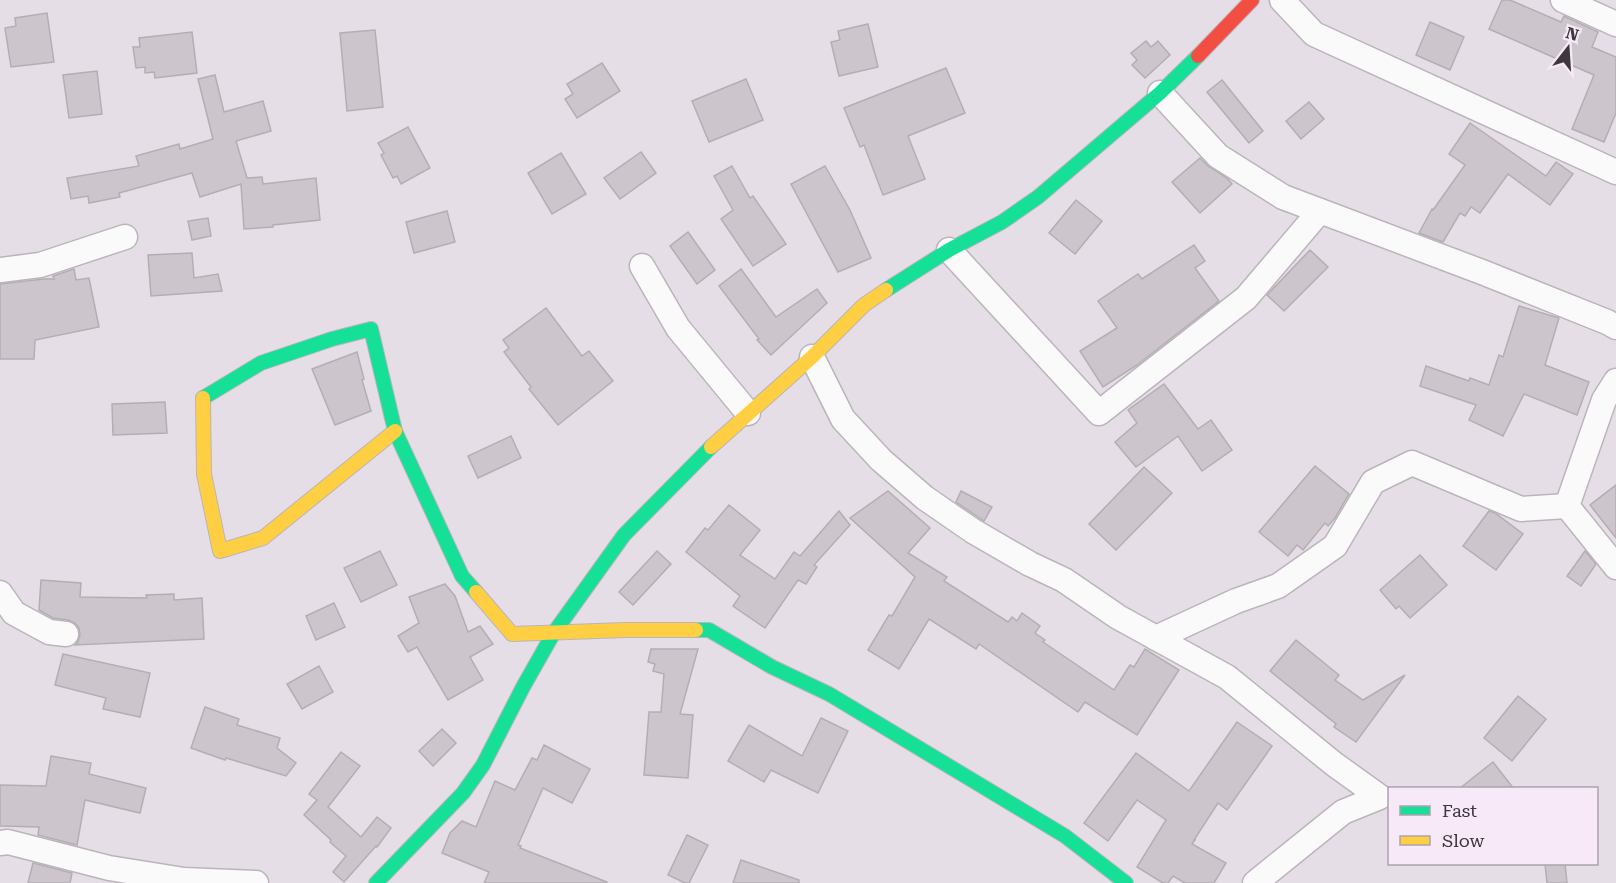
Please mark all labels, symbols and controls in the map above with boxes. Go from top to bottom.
north arrow [1538,18,1598,78]
text: N [1564,23,1581,45]
legend [1388,787,1598,865]
text: Fast [1442,800,1477,821]
text: Slow [1442,830,1484,851]

